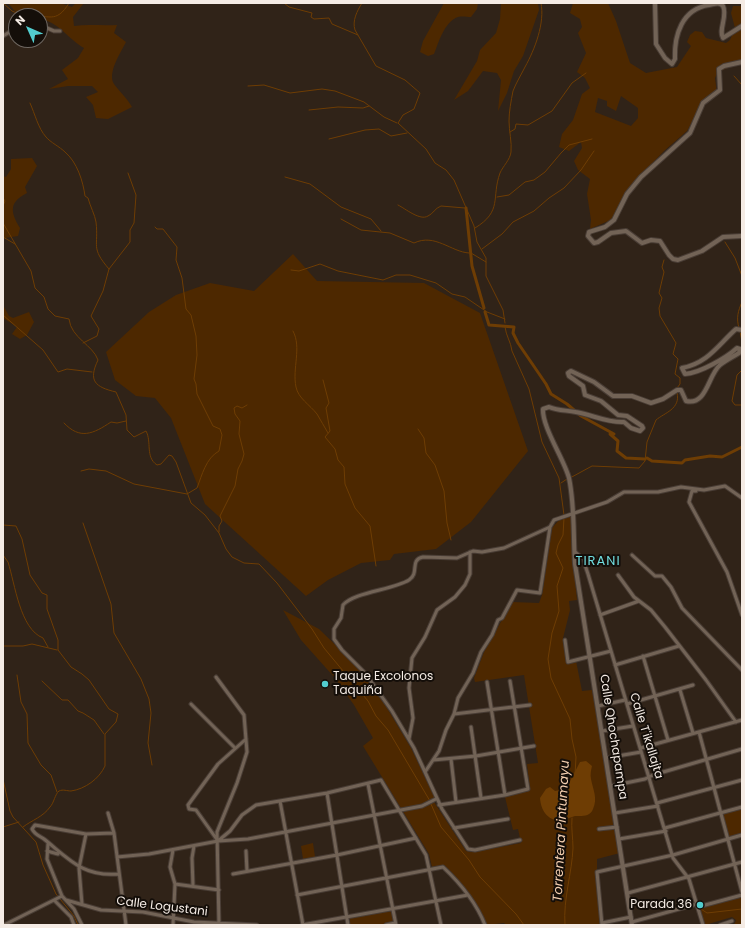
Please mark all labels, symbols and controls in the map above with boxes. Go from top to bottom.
north arrow [8,8,48,48]
text: N [12,12,29,29]
district label: TIRANI [575,554,621,570]
place label: Taque Excolonos Taquiña [333,670,433,698]
street label: Calle Qhochapampa [596,673,630,801]
marker: Taque Excolonos Taquiña [320,679,330,689]
street label: Calle T'ikallajta [626,691,666,781]
water label: Torrentera Pintumayu [551,760,573,902]
street label: Calle Logustani [115,894,209,920]
place label: Parada 36 [630,898,692,912]
marker: Parada 36 [695,900,705,910]

